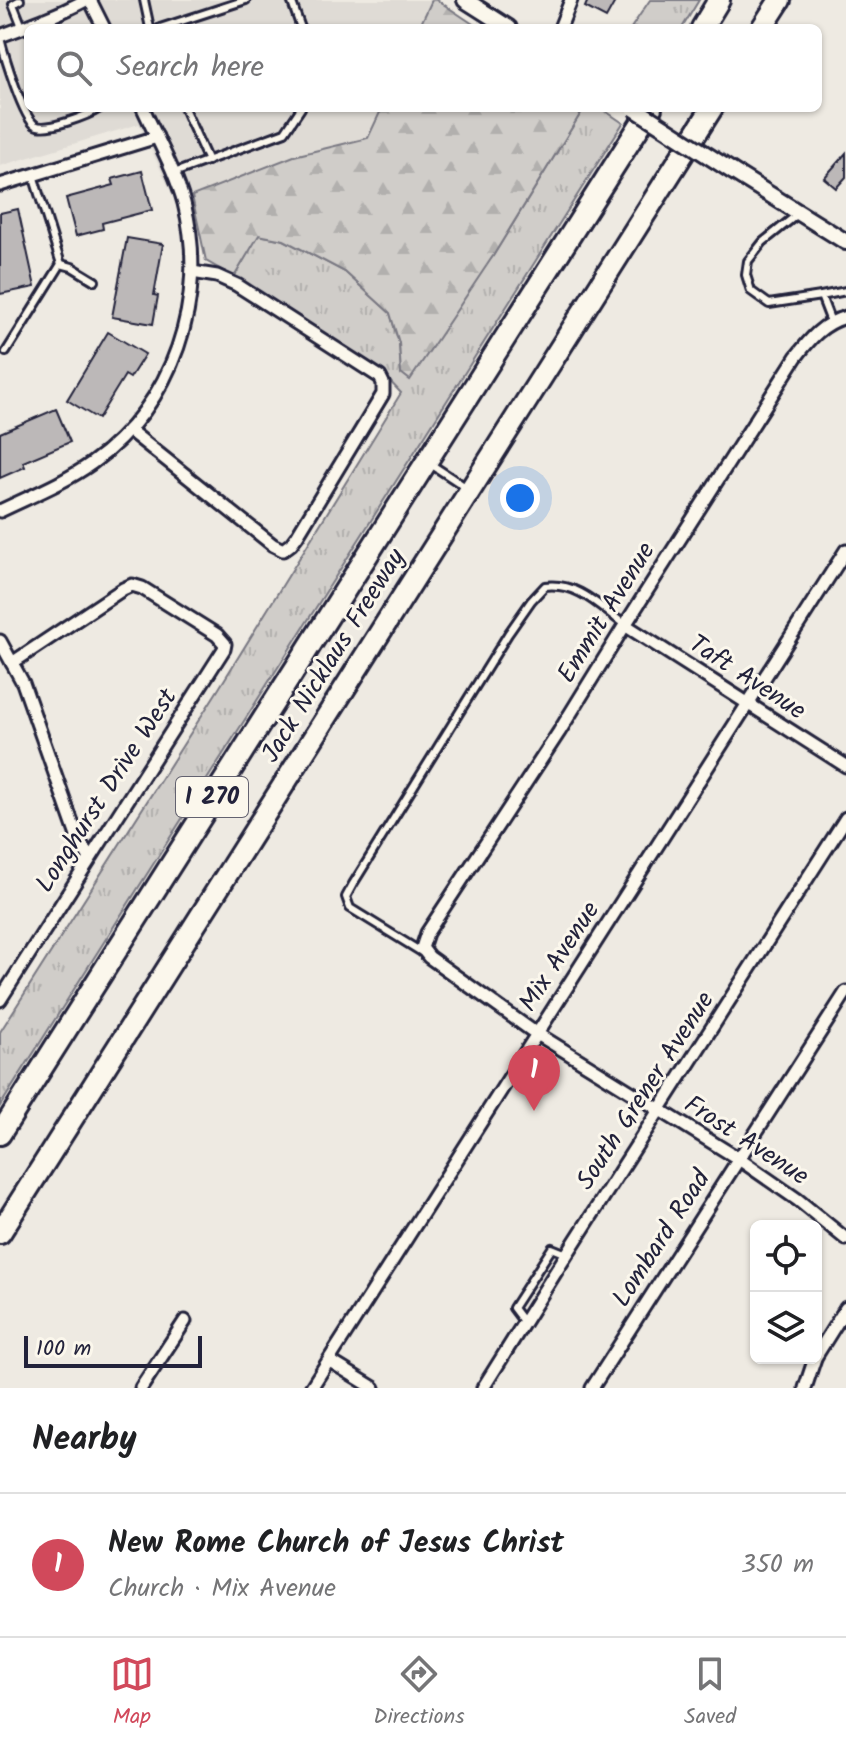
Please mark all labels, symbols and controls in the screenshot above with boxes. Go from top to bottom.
search box [24,24,822,112]
text: Search here [116,44,264,92]
icon: search [52,46,96,90]
your location [500,478,540,518]
street label: Emmit Avenue [547,534,667,692]
street label: Jack Nicklaus Freeway [251,540,417,772]
street label: Taft Avenue [680,624,814,732]
street label: Longhurst Drive West [25,680,190,902]
road number: I 270 [176,777,248,817]
street label: Mix Avenue [508,893,612,1021]
street label: South Grener Avenue [566,983,726,1199]
pin: 1 [508,1045,560,1111]
street label: Frost Avenue [675,1085,817,1197]
street label: Lombard Road [602,1161,723,1316]
map controls [750,1220,822,1364]
button: locate [750,1220,822,1292]
button: layers [750,1292,822,1364]
scale bar [24,1332,202,1368]
text: 100 m [36,1332,91,1367]
text: Nearby [32,1413,137,1467]
text: New Rome Church of Jesus Christ [108,1520,564,1568]
text: 1 [54,1544,62,1586]
text: 350 m [741,1544,814,1586]
text: Church · Mix Avenue [108,1568,336,1610]
tab: Map [110,1652,154,1735]
tab: Directions [373,1652,465,1735]
tab: Saved [684,1652,736,1735]

